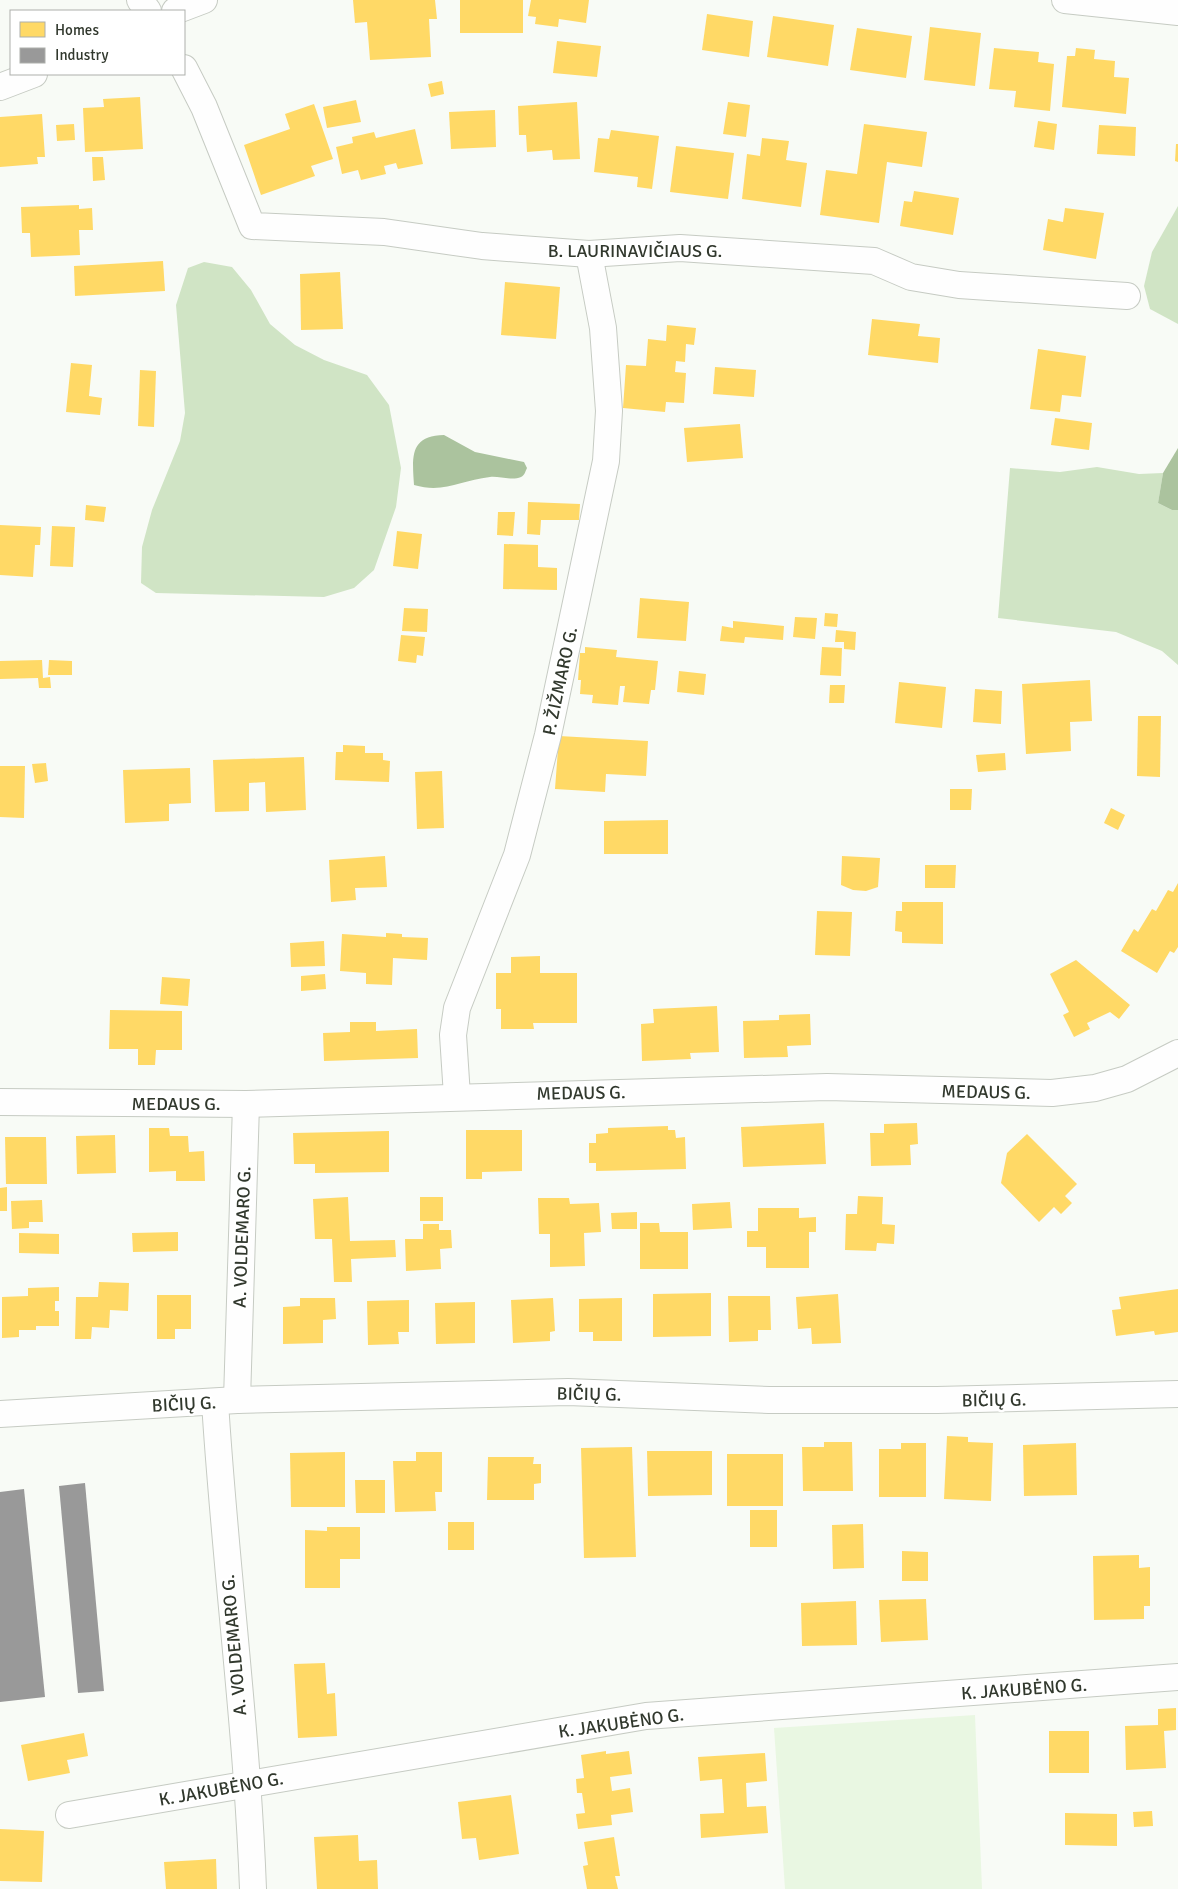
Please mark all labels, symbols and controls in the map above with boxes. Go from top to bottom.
legend [10,10,185,75]
text: Homes [55,21,99,39]
text: Industry [55,46,108,64]
street label: B. LAURINAVIČIAUS G. [548,240,722,262]
street label: P. ŽIŽMARO G. [538,625,582,737]
street label: MEDAUS G. [941,1080,1031,1104]
street label: MEDAUS G. [536,1081,626,1105]
street label: MEDAUS G. [131,1093,221,1115]
street label: A. VOLDEMARO G. [229,1166,255,1308]
street label: BIČIŲ G. [556,1382,622,1406]
street label: BIČIŲ G. [961,1388,1027,1412]
street label: BIČIŲ G. [151,1391,217,1417]
street label: A. VOLDEMARO G. [217,1574,251,1716]
street label: K. JAKUBĖNO G. [960,1674,1088,1704]
street label: K. JAKUBĖNO G. [557,1703,685,1743]
street label: K. JAKUBĖNO G. [157,1767,285,1811]

